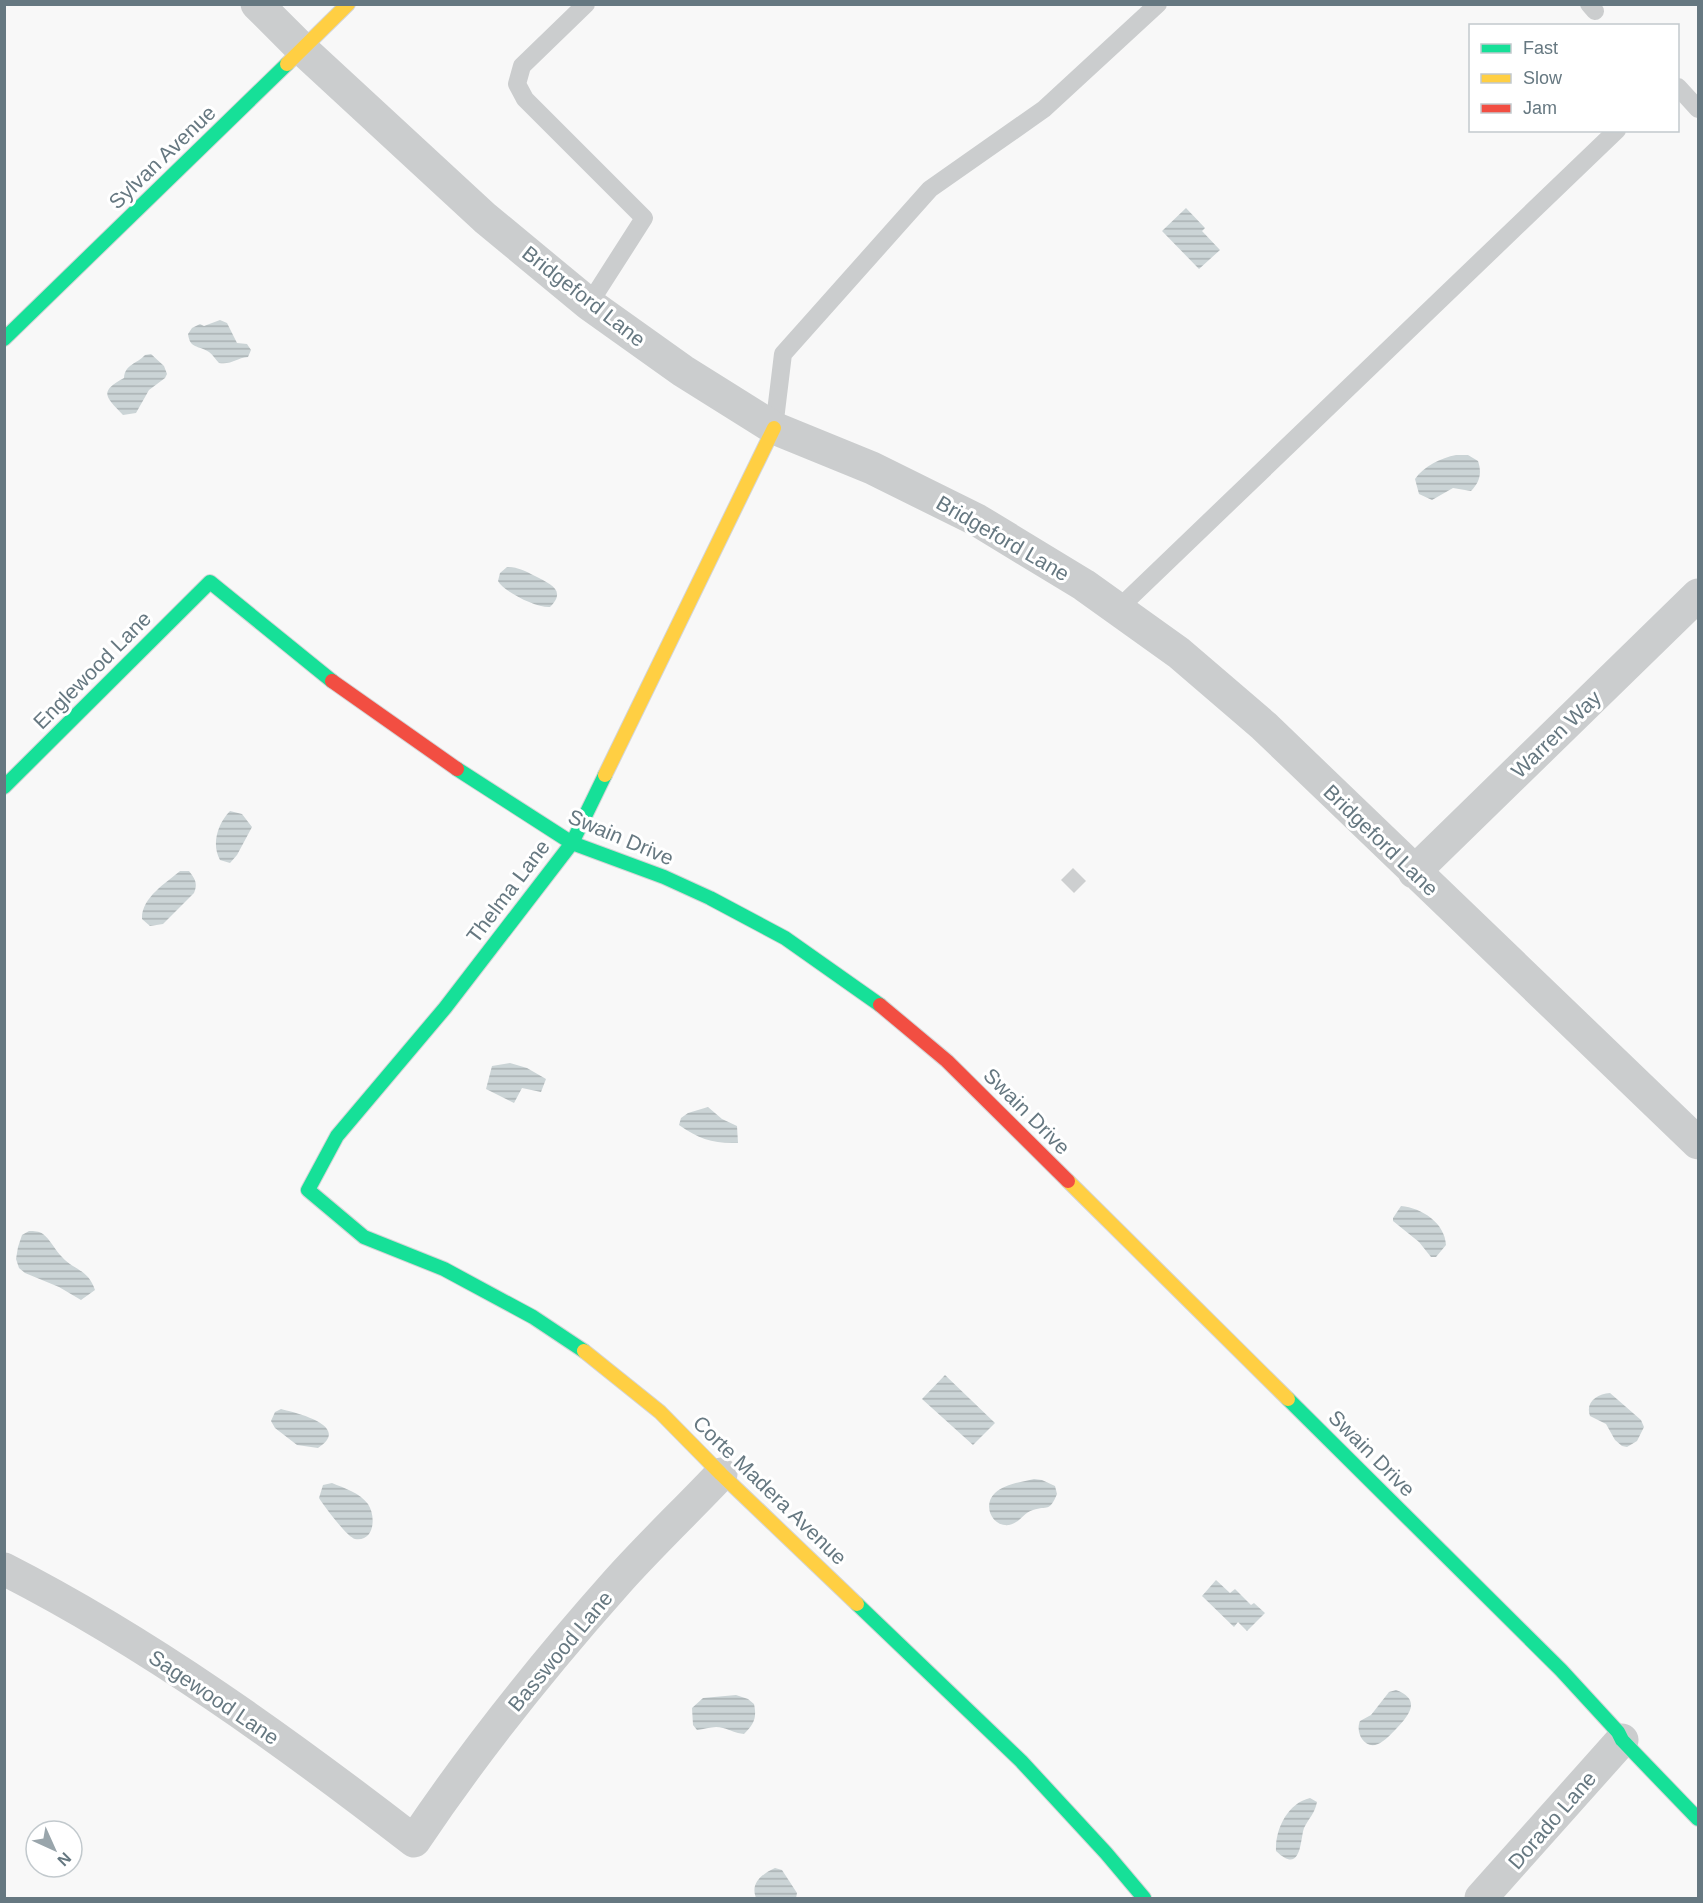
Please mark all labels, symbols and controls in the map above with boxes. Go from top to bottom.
legend [1469,24,1679,132]
text: Fast [1523,38,1558,58]
text: Slow [1523,68,1563,88]
text: Jam [1523,98,1557,118]
street label: Sylvan Avenue [104,101,220,213]
street label: Bridgeford Lane [518,241,650,351]
street label: Bridgeford Lane [933,491,1073,585]
street label: Englewood Lane [29,607,155,733]
street label: Warren Way [1507,685,1606,782]
street label: Bridgeford Lane [1319,780,1443,900]
street label: Swain Drive [565,805,677,869]
street label: Thelma Lane [462,835,554,947]
street label: Swain Drive [979,1063,1075,1159]
street label: Swain Drive [1324,1405,1420,1501]
street label: Corte Madera Avenue [689,1411,851,1569]
street label: Basswood Lane [503,1586,617,1716]
street label: Sagewood Lane [145,1645,283,1749]
street label: Dorado Lane [1503,1767,1601,1873]
north arrow [24,1819,84,1879]
text: N [54,1849,74,1869]

